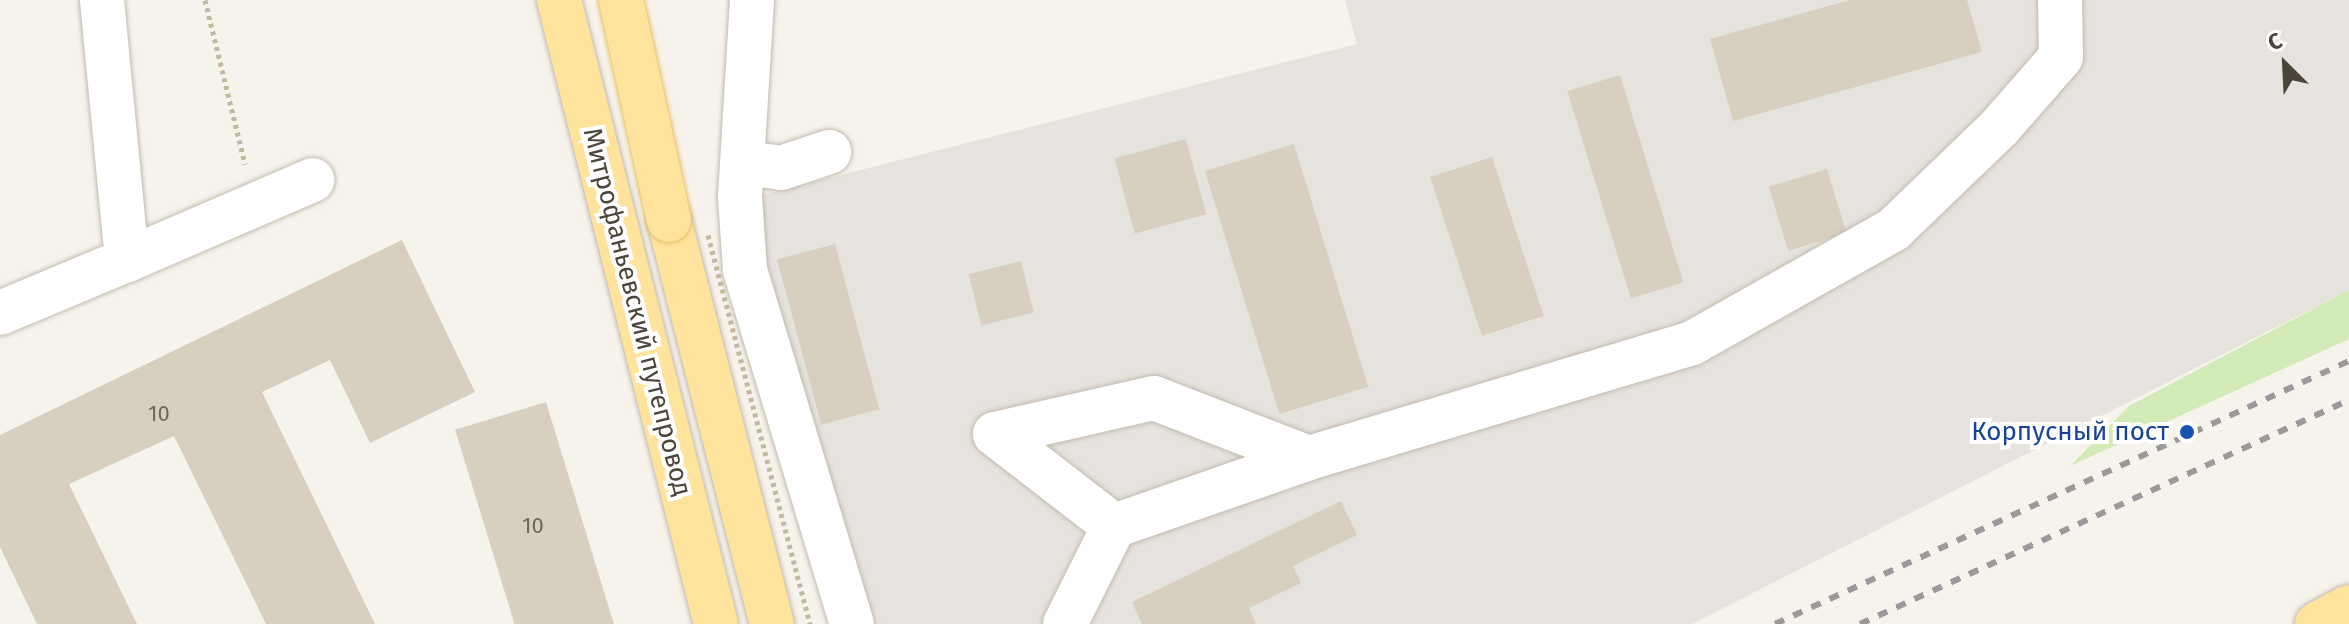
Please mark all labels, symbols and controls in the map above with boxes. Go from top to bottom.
north arrow [2245,24,2325,104]
text: С [2264,27,2286,57]
street label: Митрофаньевский путепровод [576,125,698,499]
house number: 10 [148,401,170,427]
place label: Корпусный пост [1971,416,2169,448]
marker: Корпусный пост [2176,421,2198,443]
house number: 10 [522,513,544,539]

